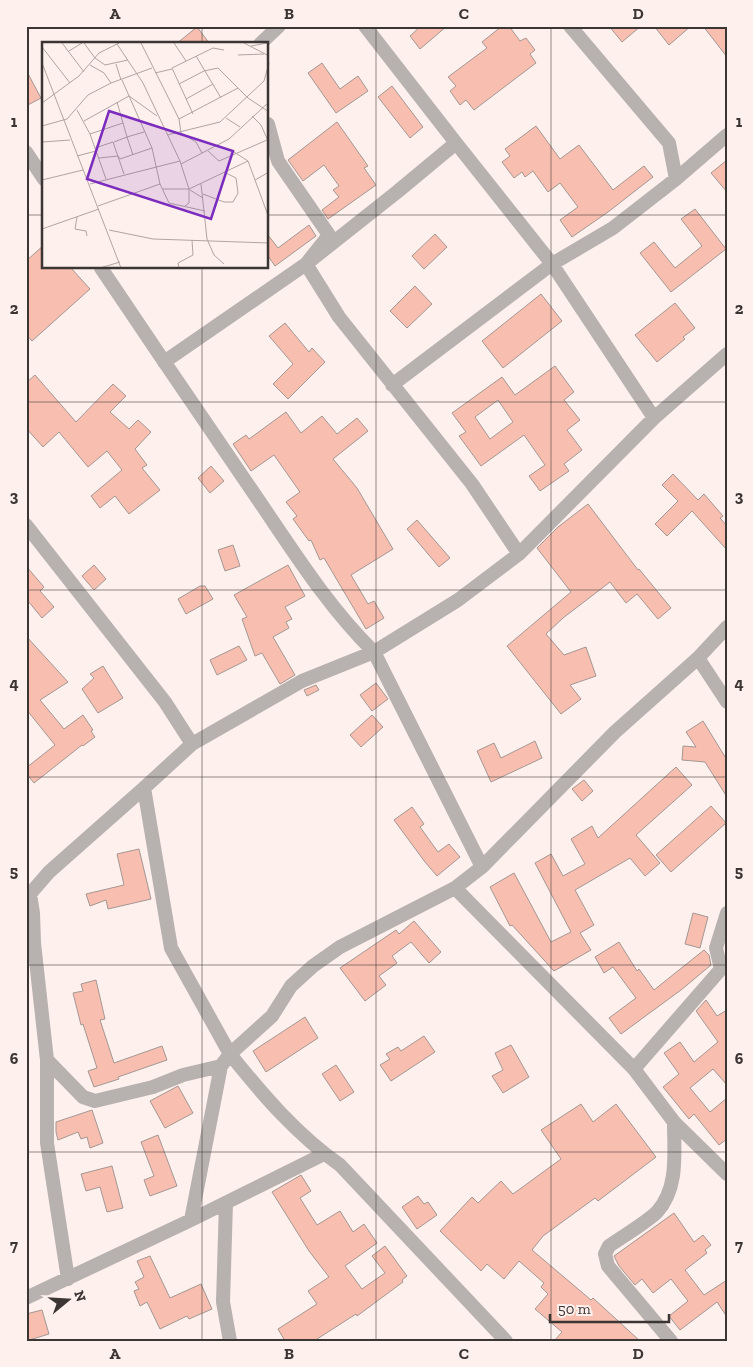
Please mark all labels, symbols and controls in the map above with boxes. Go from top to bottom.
text: A [110,4,121,23]
text: B [284,4,294,23]
text: C [459,4,469,23]
text: D [632,4,644,23]
inset map [42,42,269,269]
text: 1 [11,112,18,131]
text: 1 [736,112,743,131]
text: 2 [10,299,19,318]
text: 2 [735,299,744,318]
text: 3 [10,487,19,506]
text: 3 [735,487,744,506]
text: 4 [9,674,19,693]
text: 4 [734,674,744,693]
text: 5 [10,862,18,881]
text: 5 [735,862,743,881]
text: 6 [10,1049,19,1068]
text: 6 [735,1049,744,1068]
text: 7 [10,1236,18,1255]
text: 7 [735,1236,743,1255]
north arrow [42,1274,92,1324]
text: N [70,1288,90,1304]
scale bar [550,1292,669,1324]
text: 50 m [558,1300,591,1318]
text: A [110,1344,121,1363]
text: B [284,1344,294,1363]
text: C [459,1344,469,1363]
text: D [632,1344,644,1363]

